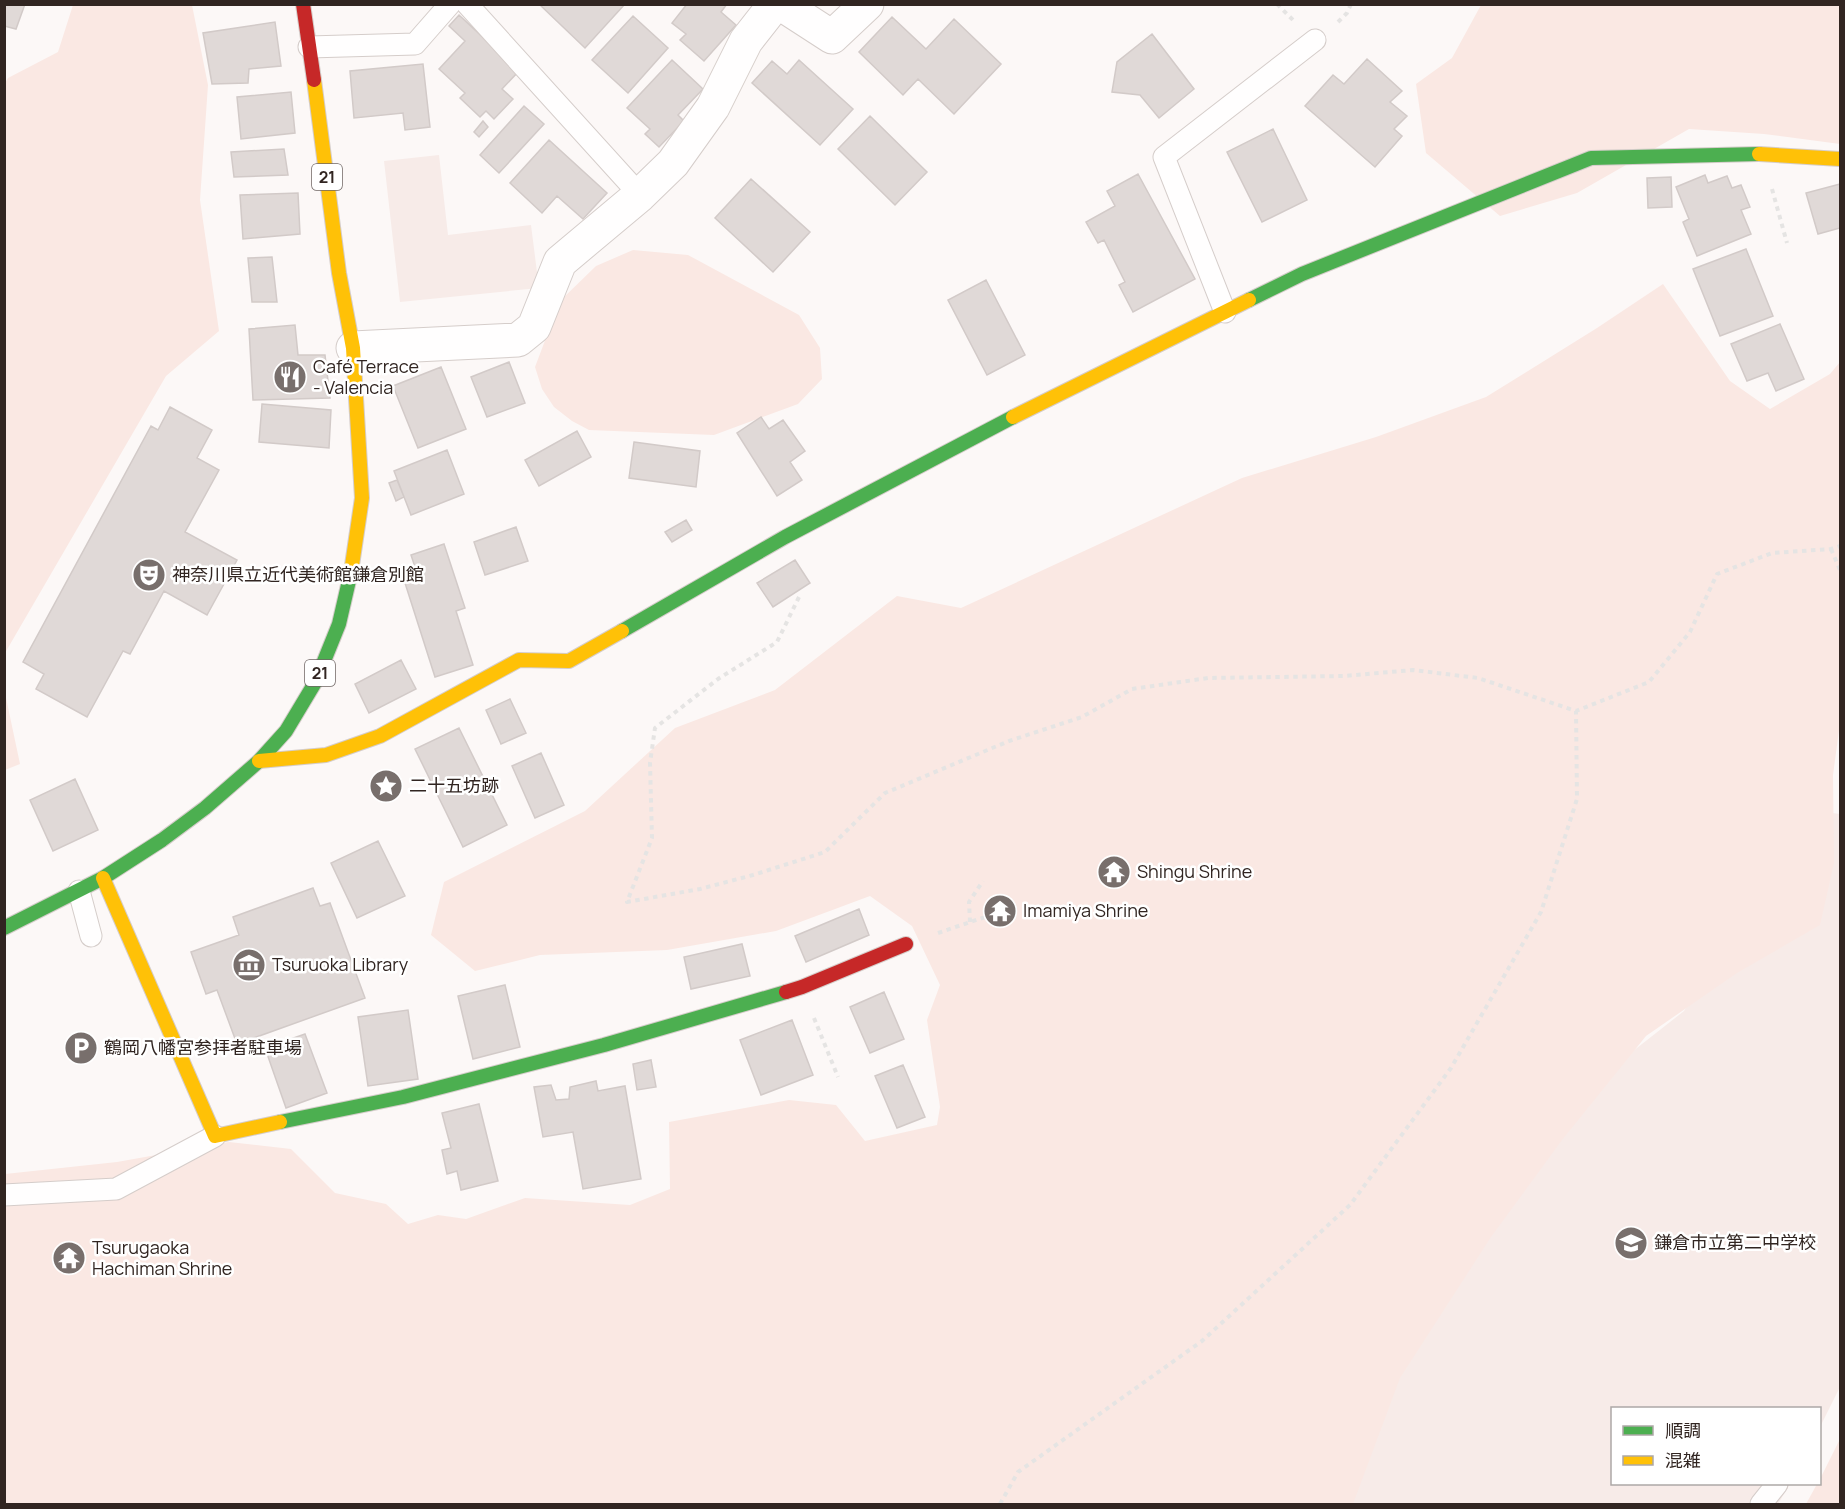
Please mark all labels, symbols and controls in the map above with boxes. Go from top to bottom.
road number: 21 [312,164,342,190]
place label: Café Terrace - Valencia [313,354,419,399]
restaurant icon: Café Terrace - Valencia [272,359,308,395]
theatre icon: 神奈川県立近代美術館鎌倉別館 [131,557,167,593]
place label: 神奈川県立近代美術館鎌倉別館 [172,562,424,586]
road number: 21 [305,660,335,686]
place icon: 二十五坊跡 [368,768,404,804]
place label: 二十五坊跡 [409,773,499,797]
temple icon: Shingu Shrine [1096,854,1132,890]
place label: Shingu Shrine [1137,859,1252,883]
temple icon: Imamiya Shrine [982,893,1018,929]
place label: Imamiya Shrine [1023,898,1148,922]
museum icon: Tsuruoka Library [231,947,267,983]
place label: Tsuruoka Library [272,952,409,976]
parking icon: 鶴岡八幡宮参拝者駐車場 [63,1030,99,1066]
place label: 鶴岡八幡宮参拝者駐車場 [104,1035,302,1059]
school or university icon: 鎌倉市立第二中学校 [1613,1225,1649,1261]
place label: 鎌倉市立第二中学校 [1654,1230,1816,1254]
place label: Tsurugaoka Hachiman Shrine [92,1235,232,1280]
temple icon: Tsurugaoka Hachiman Shrine [51,1240,87,1276]
legend [1611,1407,1821,1485]
text: 順調 [1665,1418,1701,1442]
text: 混雑 [1665,1448,1701,1472]

